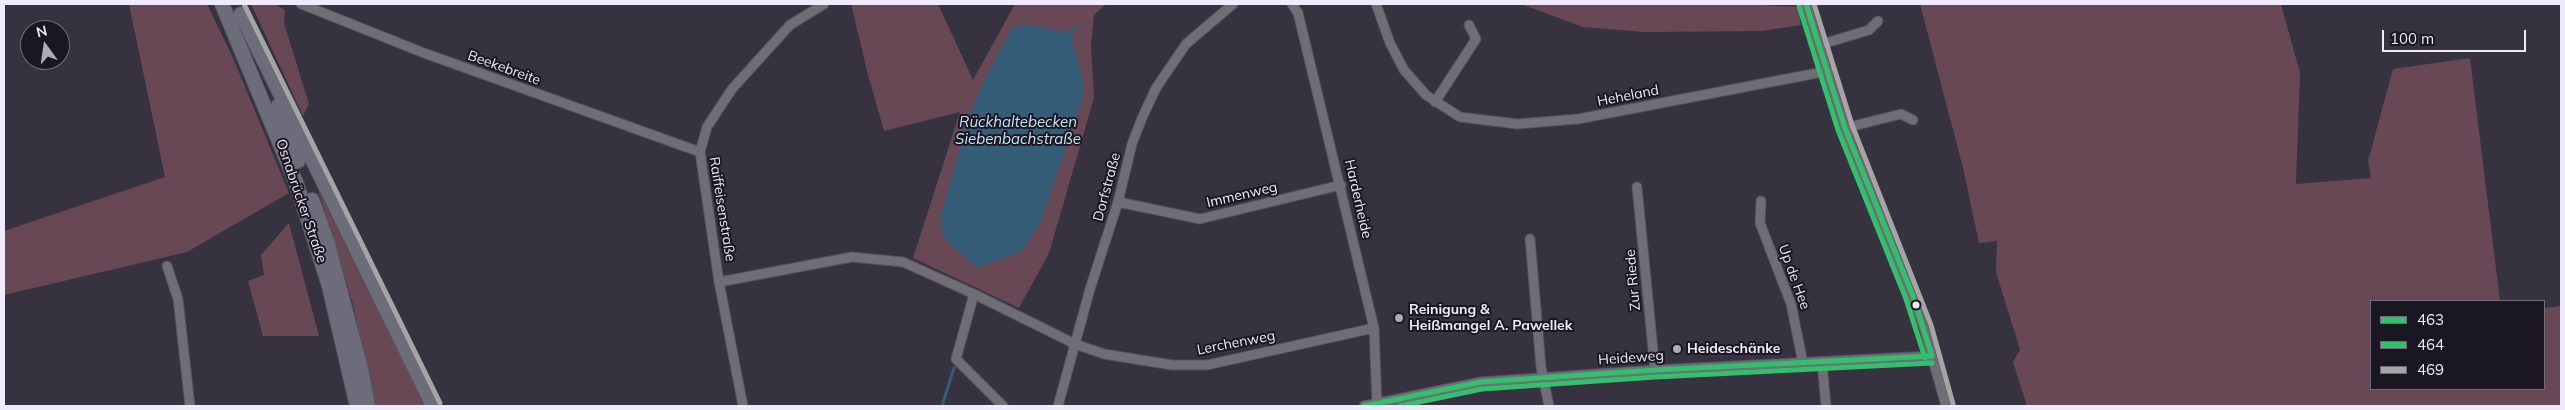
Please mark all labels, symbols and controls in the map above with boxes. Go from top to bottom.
north arrow [20,20,70,70]
scale bar [2385,20,2529,52]
text: N [34,21,49,41]
text: 100 m [2390,29,2434,48]
street label: Beekebreite [465,47,543,89]
street label: Heheland [1596,82,1660,110]
water label: Rückhaltebecken Siebenbachstraße [955,113,1081,148]
street label: Osnabrücker Straße [272,137,330,265]
street label: Dorfstraße [1090,151,1124,223]
street label: Raiffeisenstraße [705,155,739,263]
street label: Harderheide [1341,158,1375,240]
street label: Immenweg [1205,179,1279,211]
street label: Up de Hee [1774,242,1814,312]
street label: Zur Riede [1622,249,1644,311]
unlabelled marker [1911,300,1921,310]
legend [2370,300,2545,390]
place label: Reinigung & Heißmangel A. Pawellek [1409,302,1572,334]
text: 463 [2417,310,2444,329]
marker: Reinigung & Heißmangel A. Pawellek [1393,312,1405,324]
street label: Lerchenweg [1196,327,1276,359]
text: 464 [2417,335,2444,354]
place label: Heideschänke [1687,341,1780,357]
marker: Heideschänke [1671,343,1683,355]
street label: Heideweg [1598,347,1664,369]
text: 469 [2417,360,2444,379]

